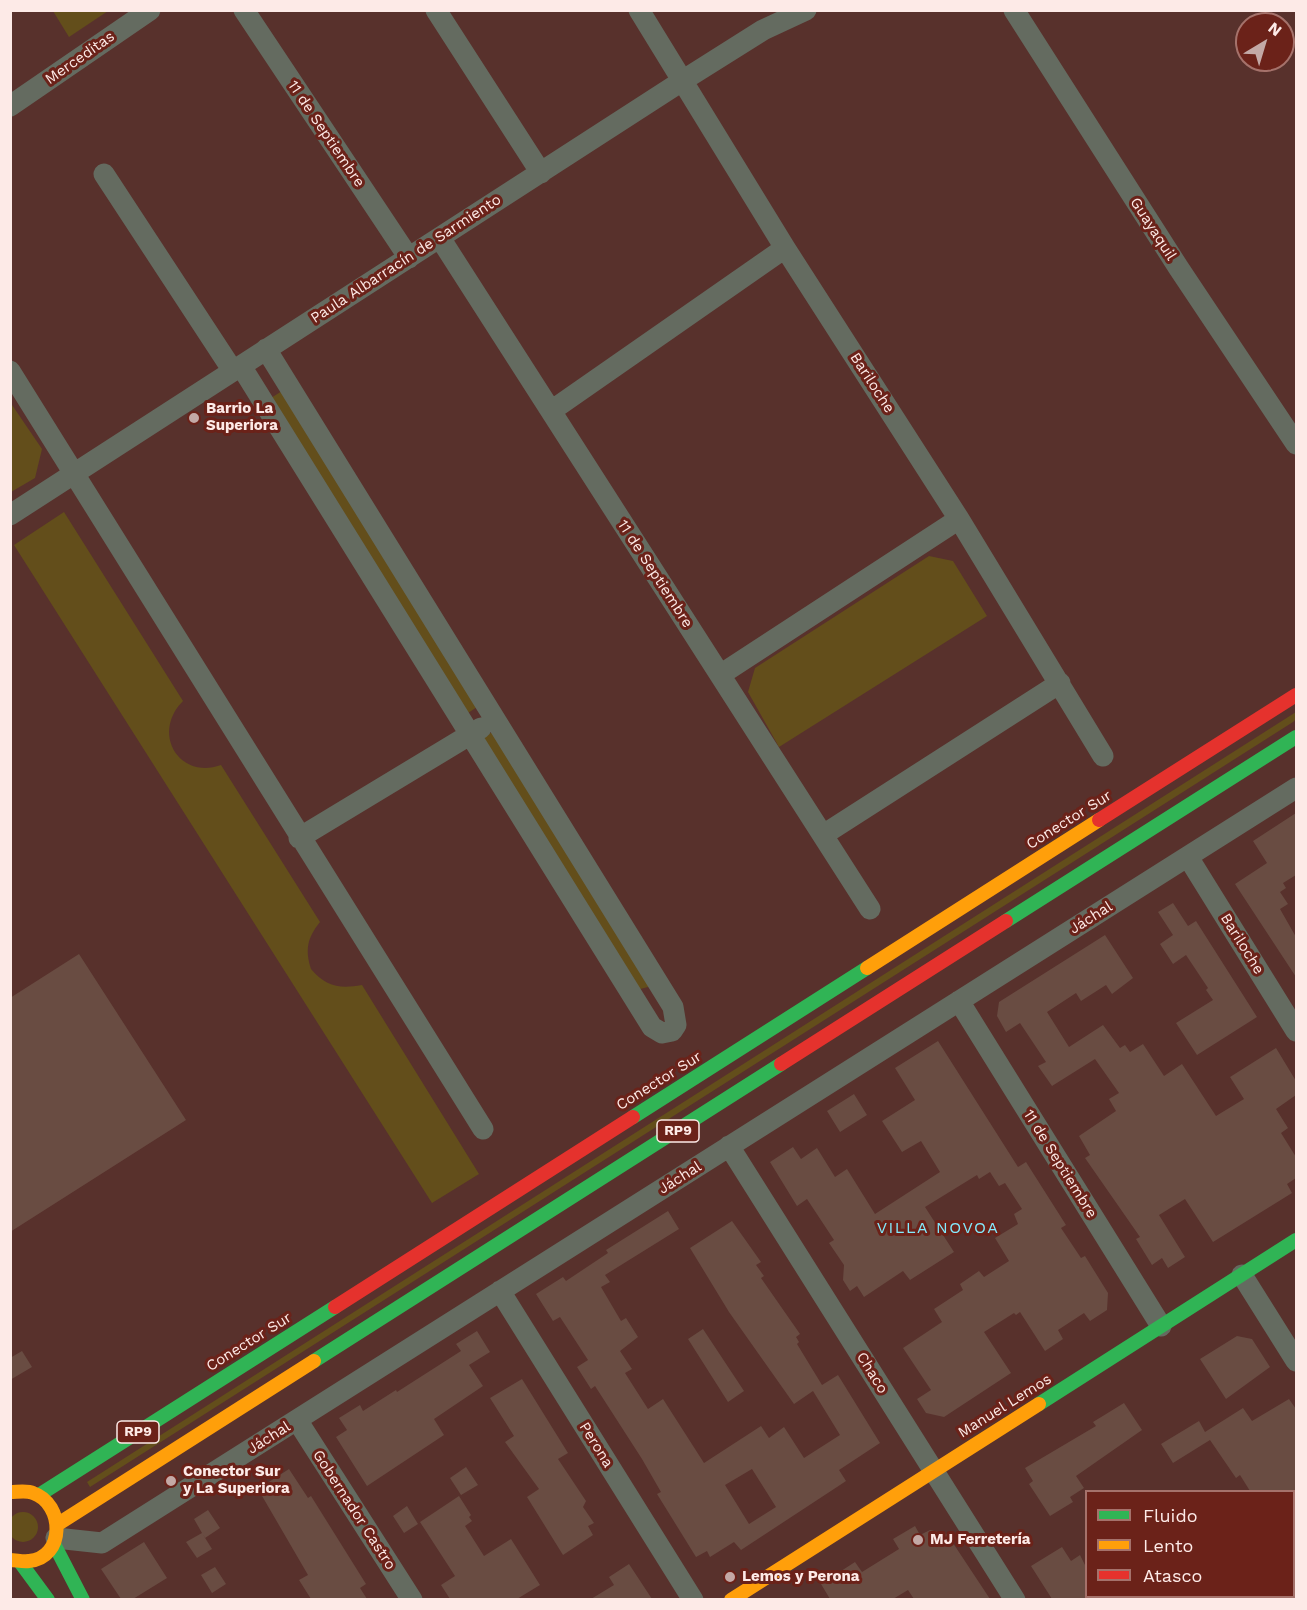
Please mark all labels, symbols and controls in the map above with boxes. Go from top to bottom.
north arrow [1235,12,1295,72]
text: N [1265,18,1286,40]
street label: Merceditas [42,28,118,88]
street label: 11 de Septiembre [284,77,368,191]
street label: Paula Albarracín de Sarmiento [307,191,505,327]
street label: Guayaquil [1126,194,1180,264]
street label: Bariloche [846,349,898,417]
place label: Barrio La Superiora [206,400,278,435]
marker: Barrio La Superiora [187,411,201,425]
street label: 11 de Septiembre [613,517,697,631]
street label: Conector Sur [1023,787,1115,853]
street label: Jáchal [1066,898,1116,938]
street label: Bariloche [1216,910,1268,978]
street label: Conector Sur [613,1048,705,1114]
street label: 11 de Septiembre [1019,1106,1101,1222]
road number: RP9 [657,1120,699,1142]
street label: Jáchal [655,1158,705,1198]
district label: VILLA NOVOA [877,1218,999,1238]
street label: Conector Sur [203,1309,295,1375]
street label: Chaco [852,1349,892,1397]
street label: Manuel Lemos [955,1370,1055,1442]
street label: Jáchal [244,1418,294,1458]
street label: Perona [575,1419,617,1471]
road number: RP9 [117,1421,159,1443]
street label: Gobernador Castro [309,1447,399,1573]
place label: Conector Sur y La Superiora [183,1463,290,1498]
marker: Conector Sur y La Superiora [164,1474,178,1488]
legend [1085,1490,1295,1598]
text: Fluido [1143,1505,1197,1526]
place label: MJ Ferretería [930,1531,1030,1549]
marker: MJ Ferretería [911,1533,925,1547]
text: Lento [1143,1535,1193,1556]
text: Atasco [1143,1565,1202,1586]
place label: Lemos y Perona [742,1568,860,1586]
marker: Lemos y Perona [723,1570,737,1584]

